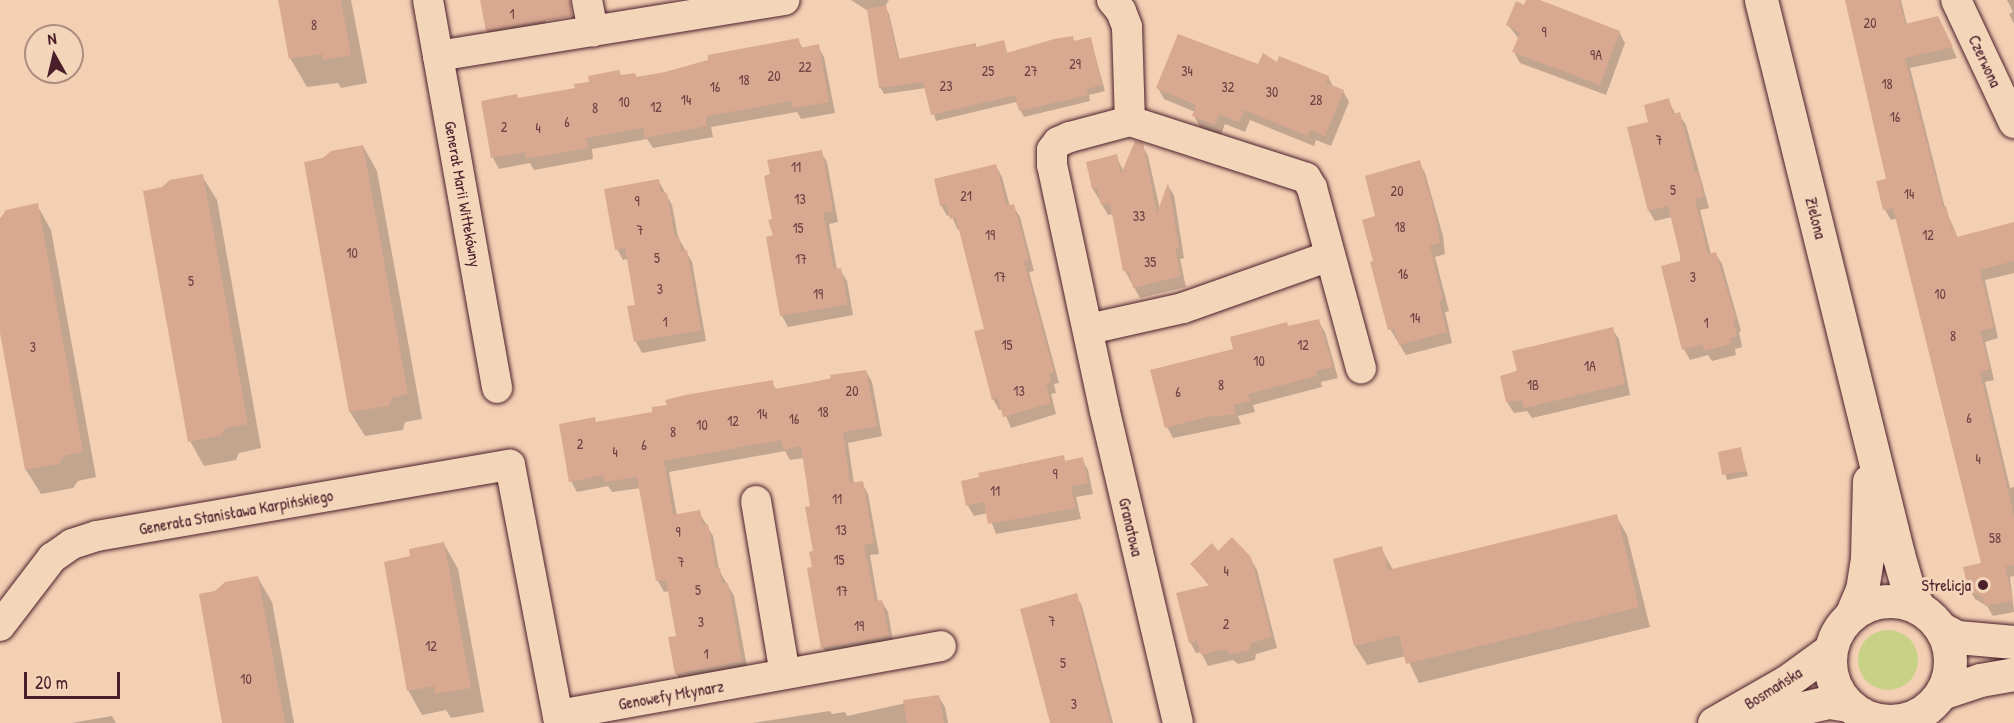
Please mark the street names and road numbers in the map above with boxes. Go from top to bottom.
street label: Czerwona [1965,32,2005,90]
street label: Generał Marii Wittekówny [441,119,485,269]
street label: Zielona [1802,195,1830,241]
street label: Generała Stanisława Karpińskiego [137,485,335,539]
street label: Granatowa [1115,496,1147,558]
street label: Bosmańska [1741,663,1805,713]
street label: Genowefy Młynarz [617,676,725,714]

